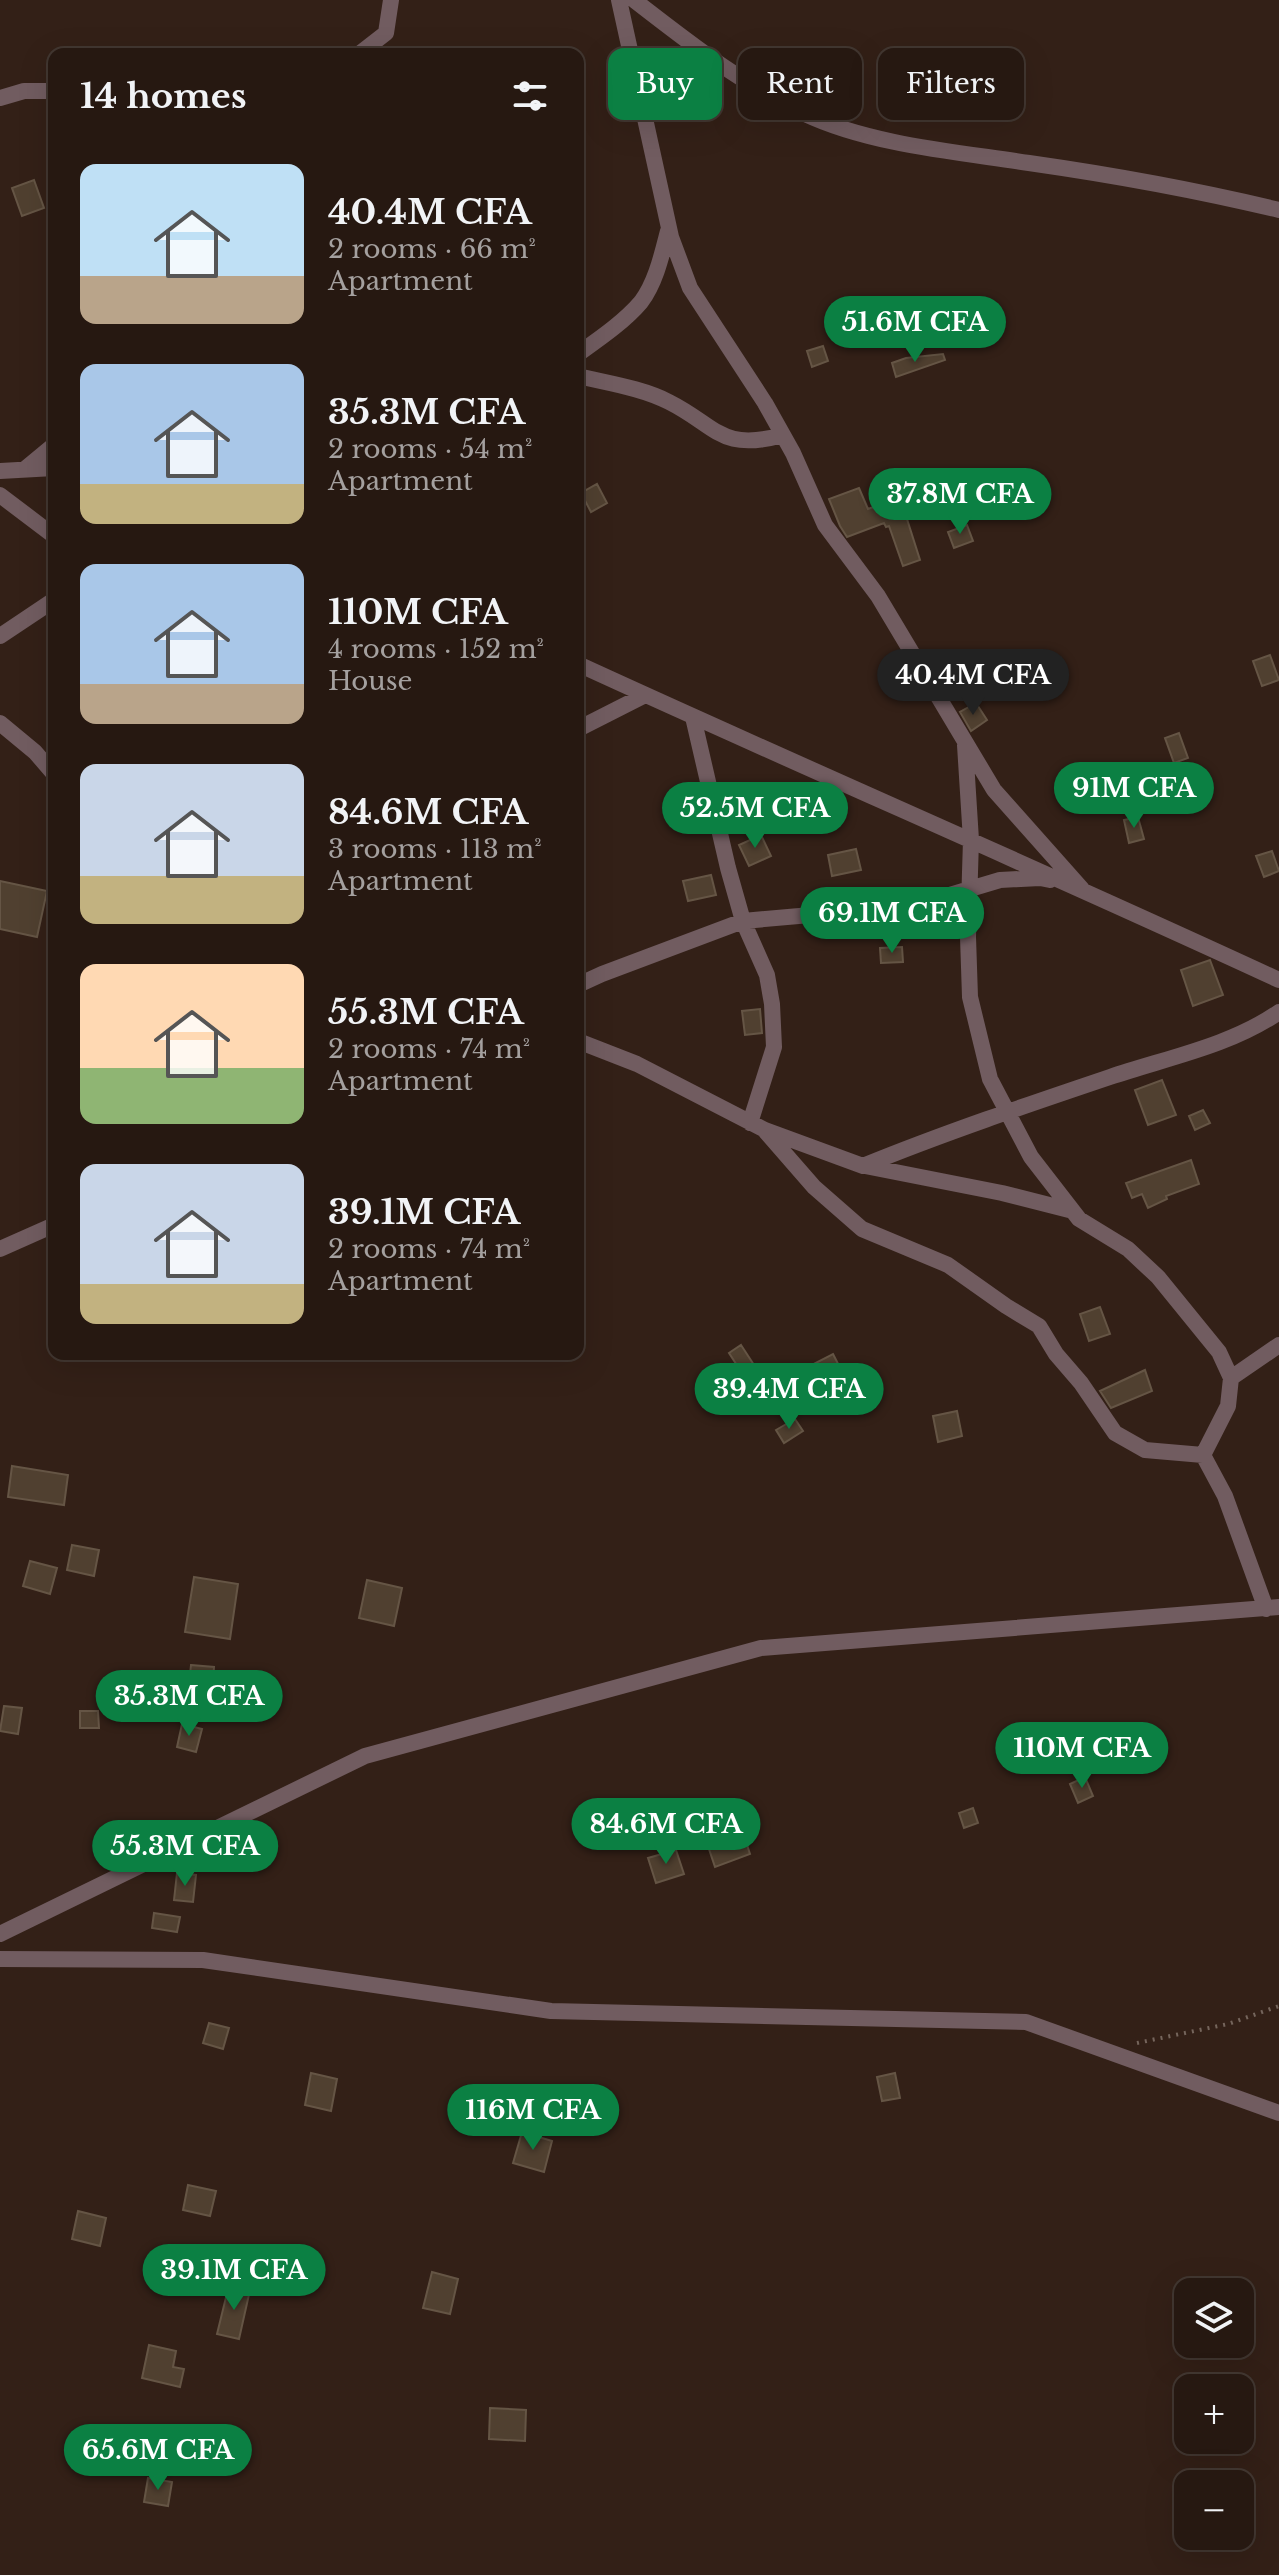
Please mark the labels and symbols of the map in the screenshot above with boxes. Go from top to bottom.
pin: 51.6M CFA [823,296,1007,364]
pin: 37.8M CFA [868,468,1052,536]
pin: 40.4M CFA [881,649,1065,717]
pin: 91M CFA [1060,762,1208,830]
pin: 52.5M CFA [663,782,847,850]
pin: 69.1M CFA [800,887,984,955]
pin: 39.4M CFA [697,1363,881,1431]
pin: 35.3M CFA [97,1670,281,1738]
pin: 110M CFA [999,1722,1165,1790]
pin: 84.6M CFA [574,1798,758,1866]
pin: 55.3M CFA [93,1820,277,1888]
pin: 116M CFA [450,2084,616,2152]
pin: 39.1M CFA [142,2244,326,2312]
pin: 65.6M CFA [66,2424,250,2492]

